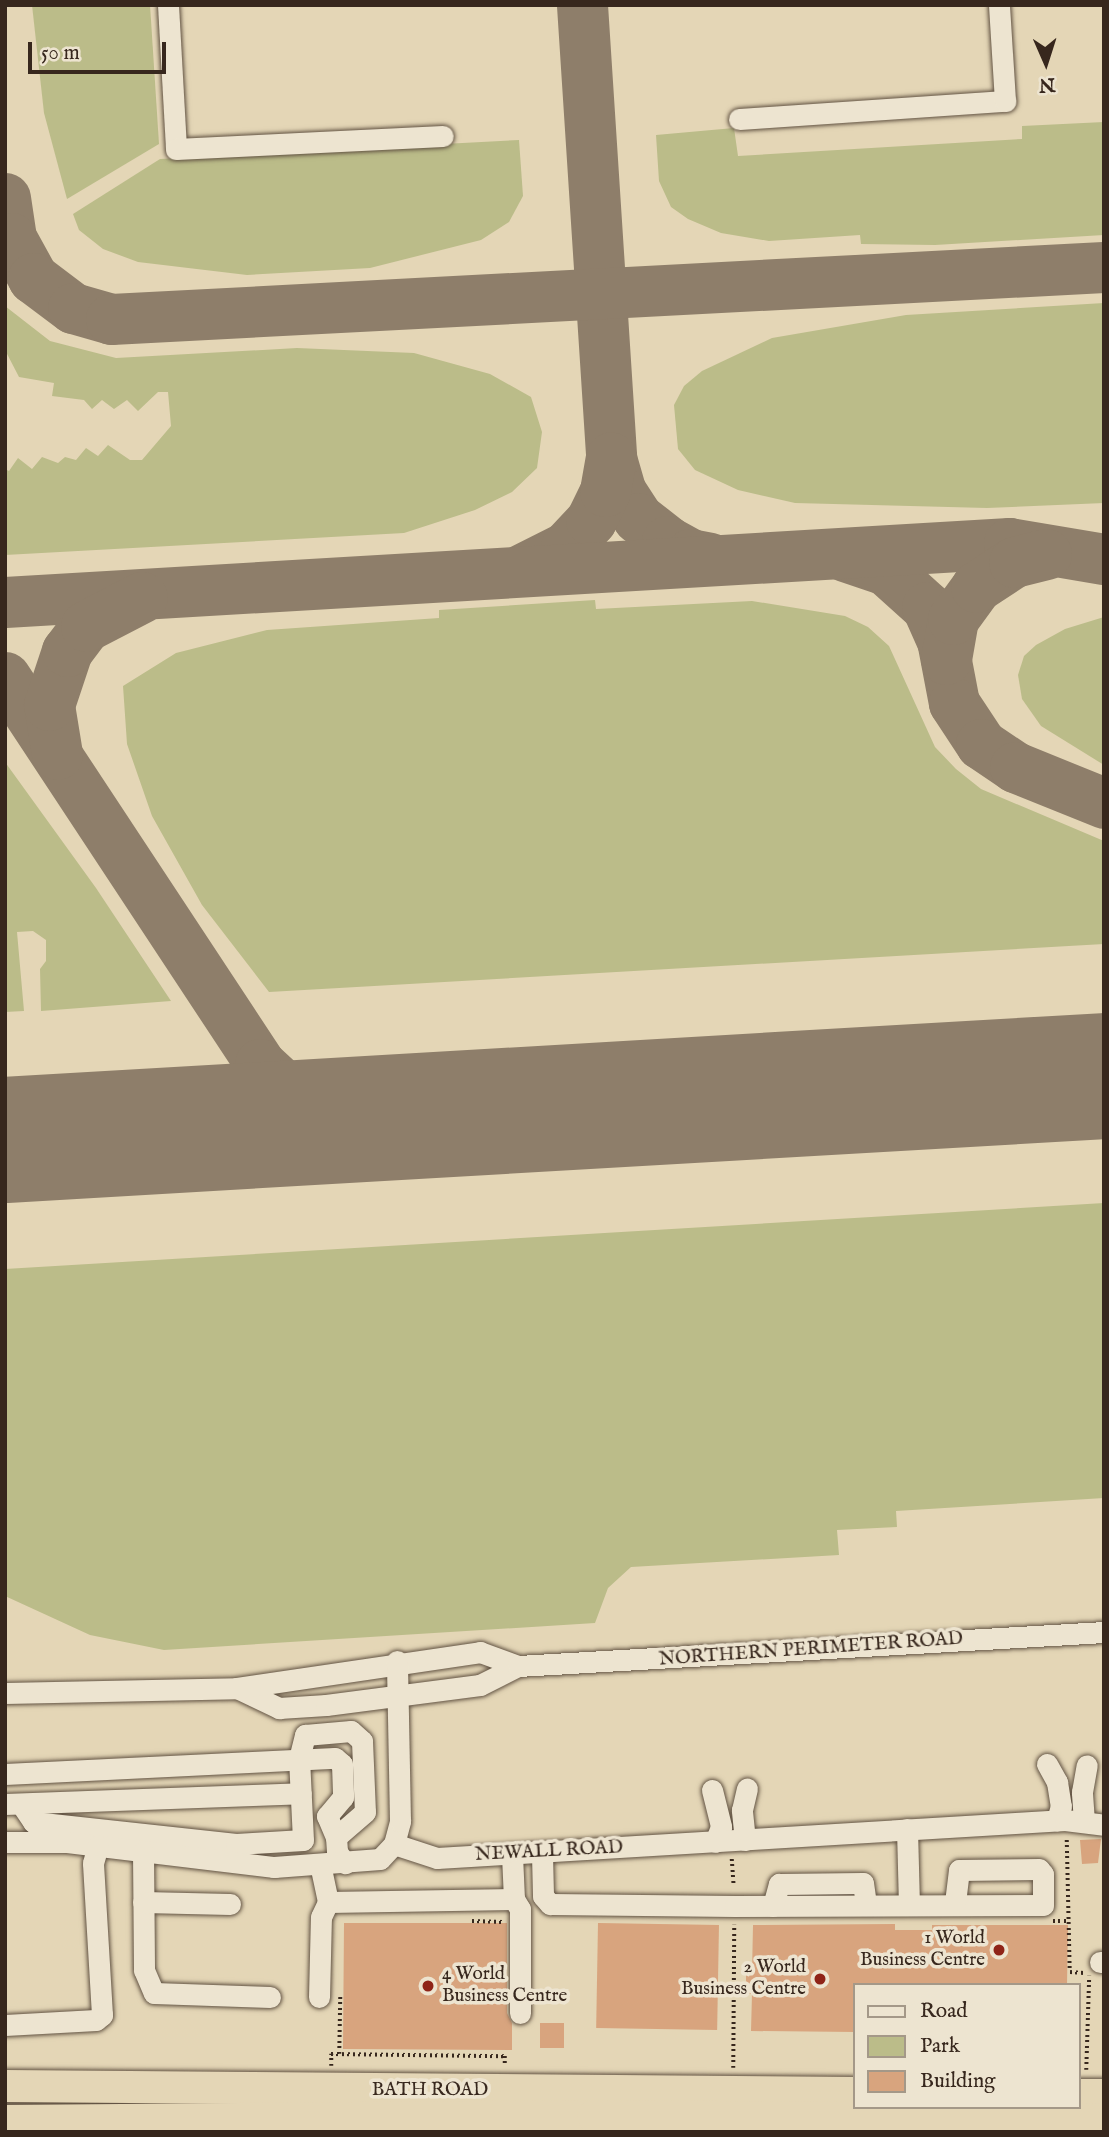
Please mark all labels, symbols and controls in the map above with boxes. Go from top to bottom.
scale bar [32,28,170,72]
north arrow [1011,28,1081,98]
text: 50 m [41,40,80,67]
text: N [1038,72,1056,96]
street label: NORTHERN PERIMETER ROAD [658,1628,964,1672]
street label: NEWALL ROAD [474,1837,624,1867]
place label: 1 World Business Centre [860,1928,985,1972]
marker: 1 World Business Centre [991,1942,1007,1958]
place label: 2 World Business Centre [681,1957,806,2001]
place label: 4 World Business Centre [442,1964,567,2008]
marker: 2 World Business Centre [812,1971,828,1987]
marker: 4 World Business Centre [420,1978,436,1994]
legend [853,1983,1081,2109]
text: Road [920,1998,967,2025]
text: Park [920,2033,960,2060]
text: Building [920,2068,995,2095]
street label: BATH ROAD [372,2080,488,2102]

